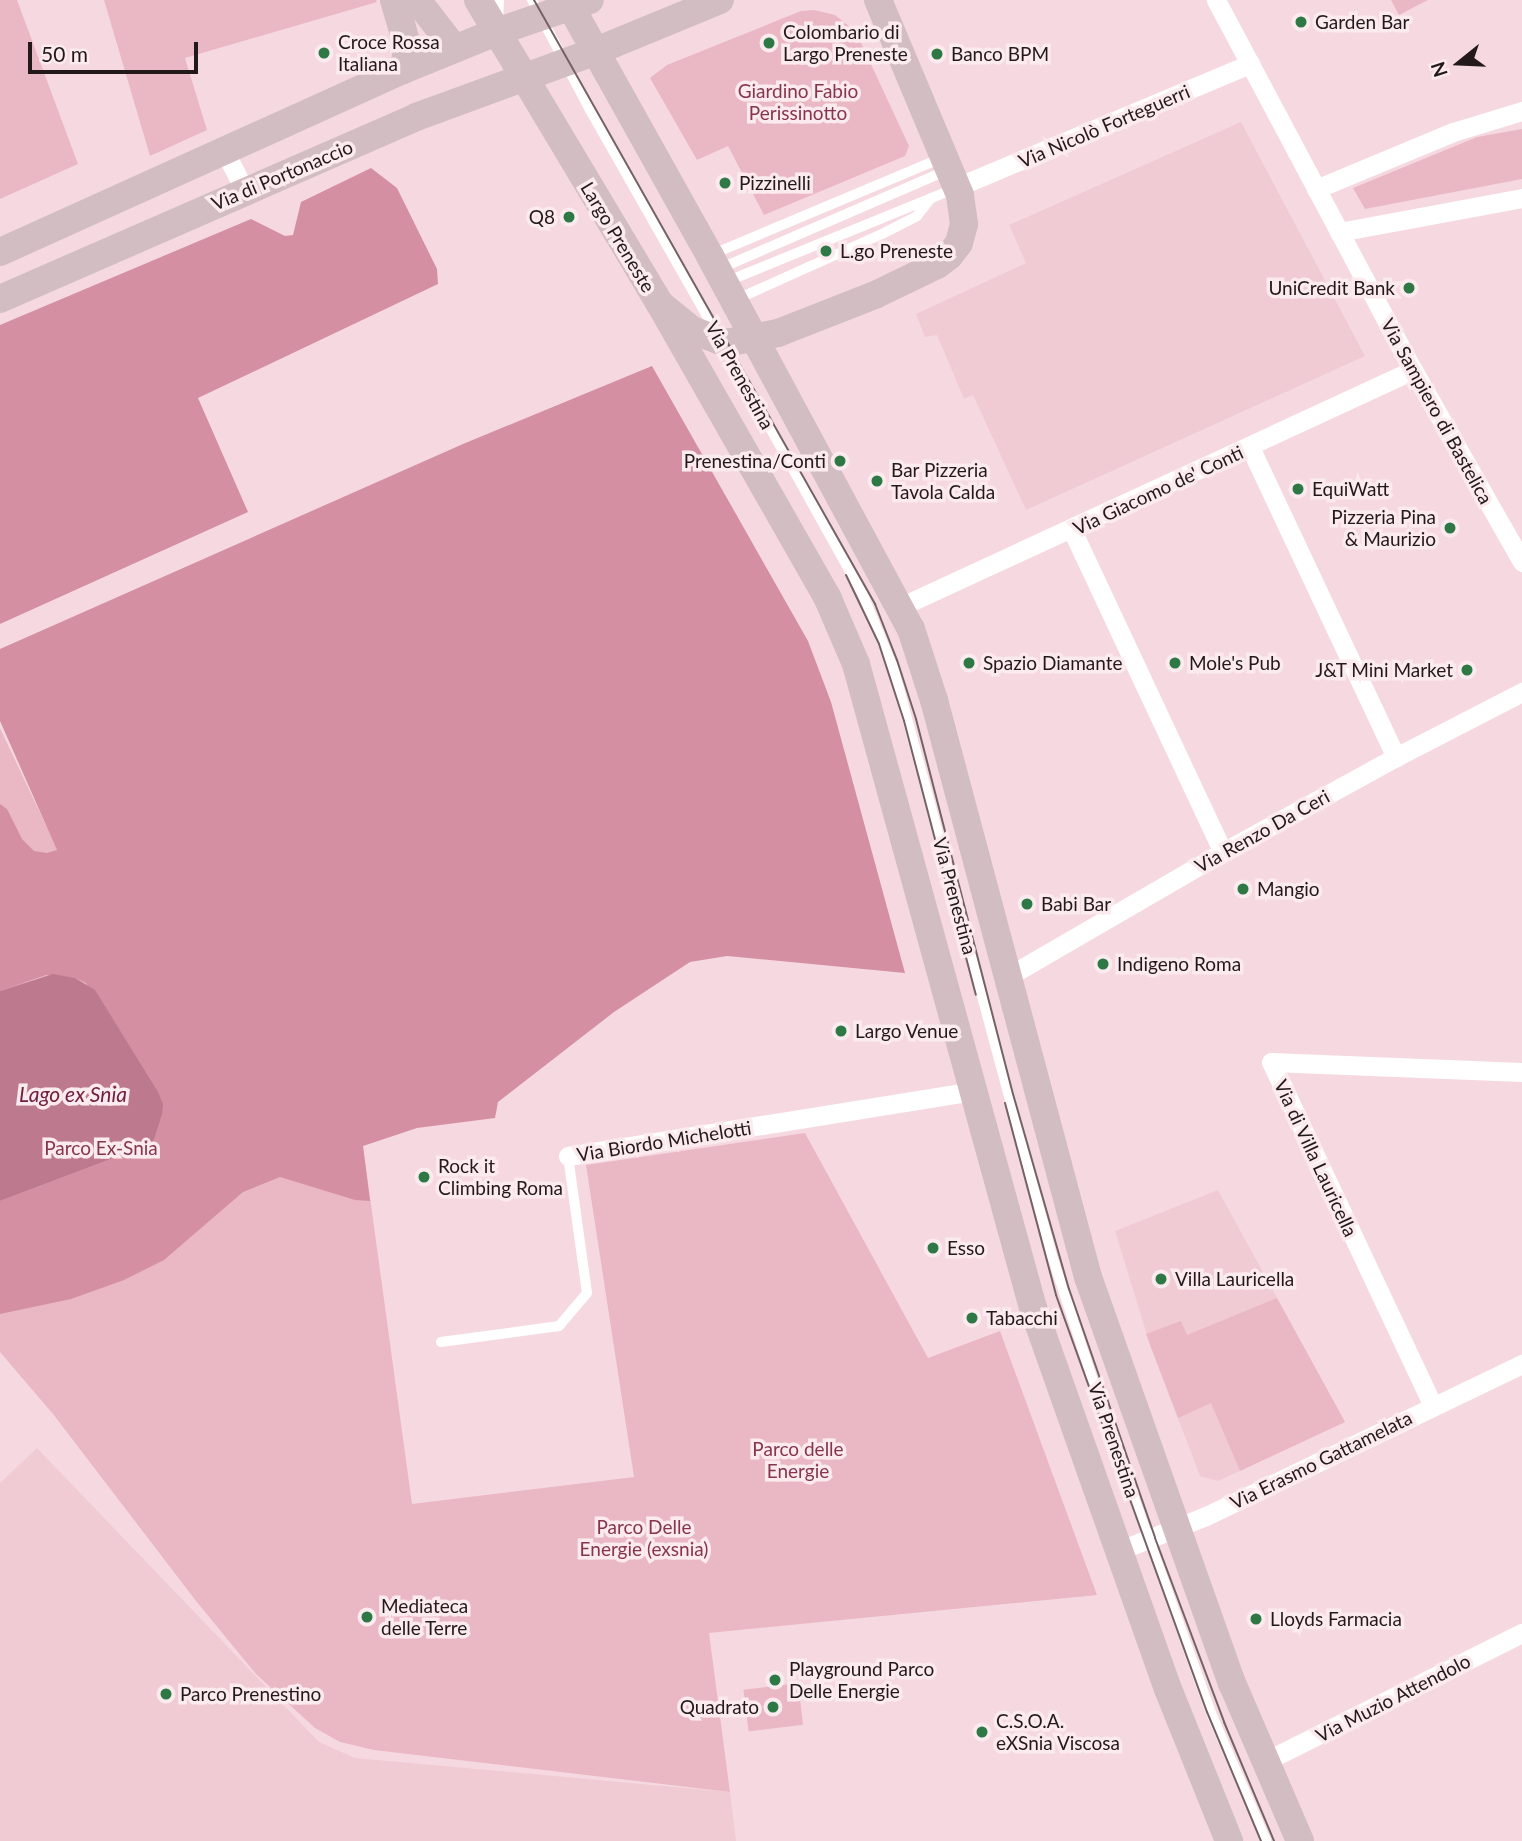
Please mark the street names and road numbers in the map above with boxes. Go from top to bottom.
street label: Via Nicolò Forteguerri [1015,80,1193,172]
street label: Via di Portonaccio [208,135,356,215]
street label: Largo Preneste [576,178,660,296]
street label: Via Sampiero di Bastelica [1376,314,1498,508]
street label: Via Prenestina [701,317,779,433]
street label: Via Giacomo de' Conti [1069,441,1247,539]
street label: Via Renzo Da Ceri [1191,785,1333,877]
street label: Via Prenestina [928,835,982,957]
street label: Via di Villa Lauricella [1270,1076,1362,1240]
street label: Via Biordo Michelotti [575,1116,753,1166]
street label: Via Prenestina [1084,1379,1144,1501]
street label: Via Erasmo Gattamelata [1226,1406,1416,1514]
street label: Via Muzio Attendolo [1312,1649,1474,1747]

